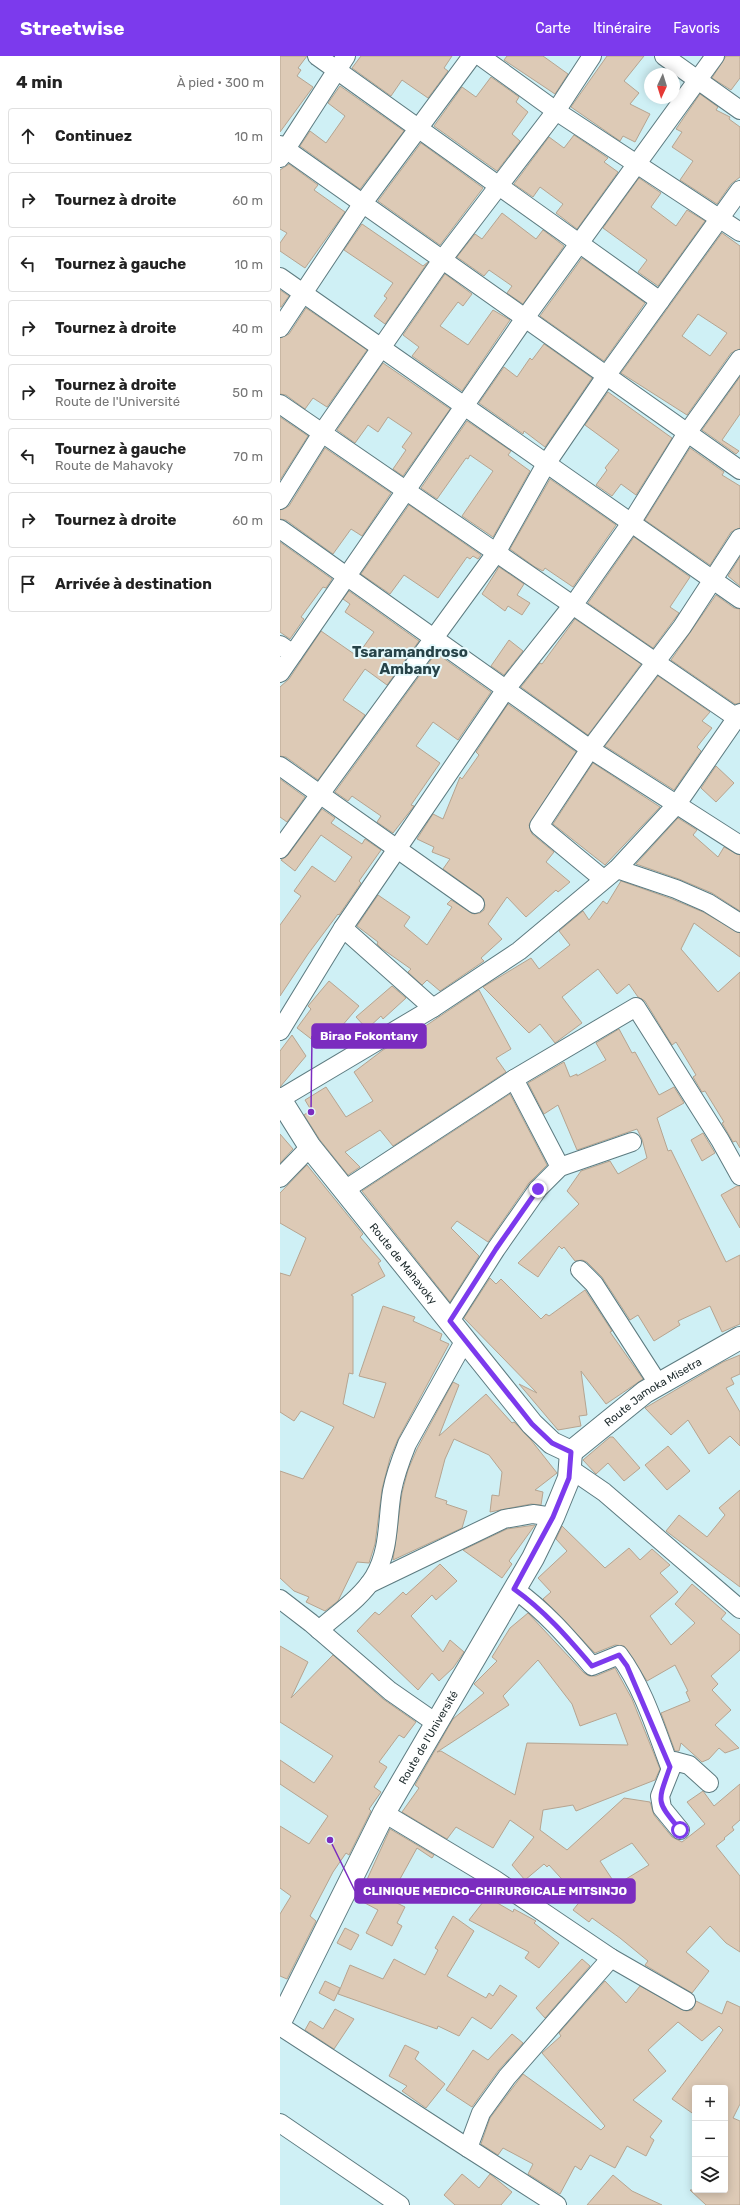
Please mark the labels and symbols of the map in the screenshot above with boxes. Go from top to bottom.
north arrow [644,68,680,104]
district label: Tsaramandroso Ambany [352,643,468,678]
callout: Birao Fokontany [312,1024,426,1048]
text: Birao Fokontany [320,1029,418,1043]
route end [529,1180,547,1198]
street label: Route de Mahavoky [367,1220,440,1307]
street label: Route Jamoka Misetra [602,1355,704,1429]
street label: Route de l'Université [396,1688,460,1786]
route start [671,1821,689,1839]
callout: CLINIQUE MEDICO-CHIRURGICALE MITSINJO [355,1879,635,1903]
text: CLINIQUE MEDICO-CHIRURGICALE MITSINJO [363,1884,627,1898]

